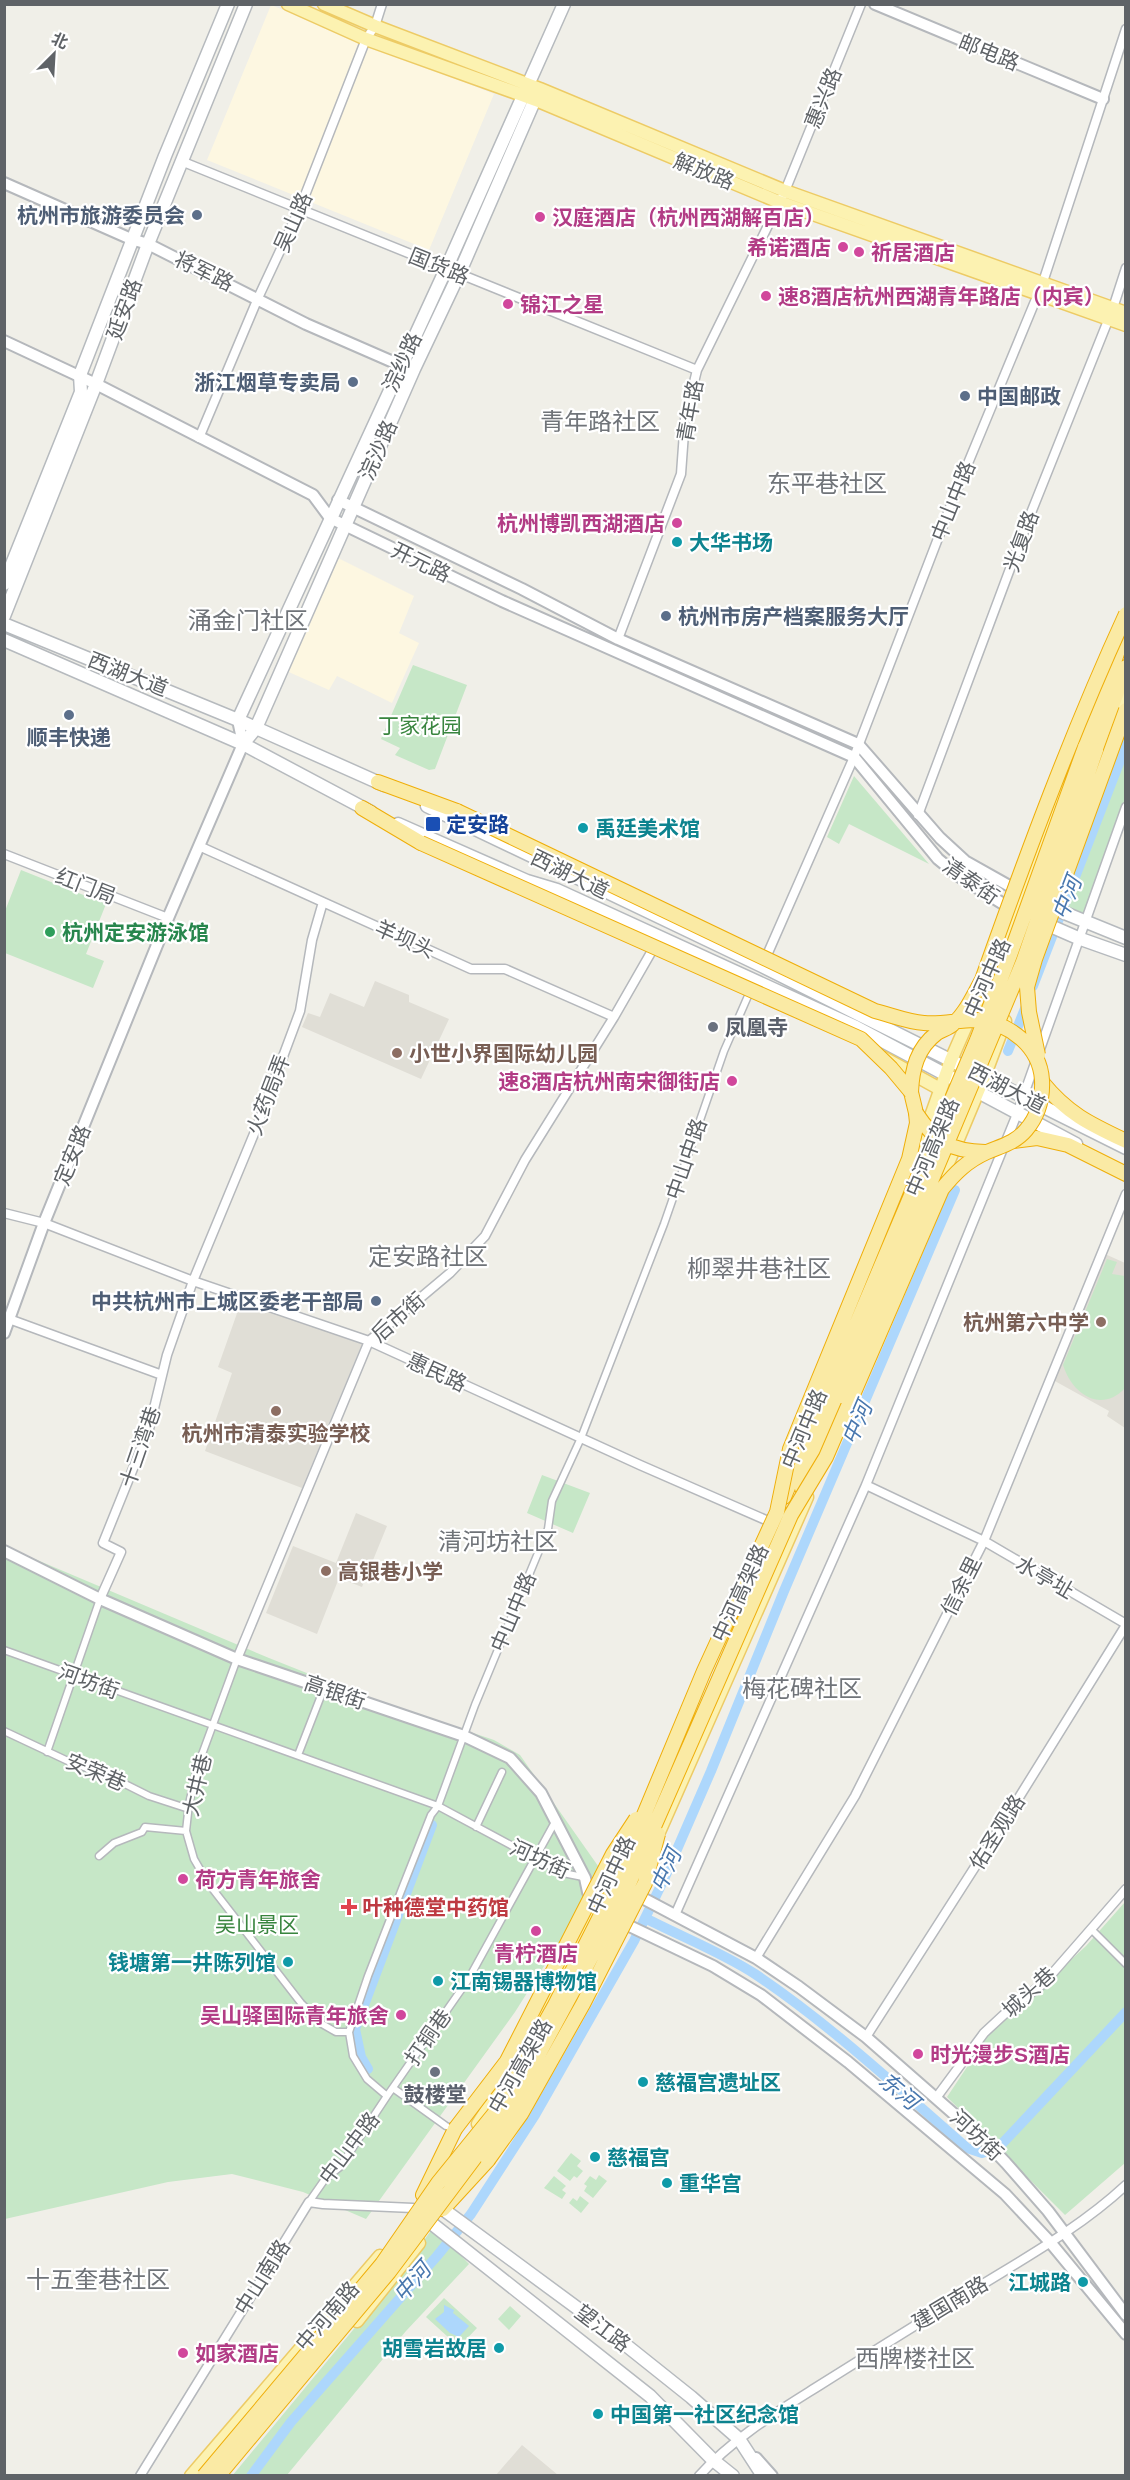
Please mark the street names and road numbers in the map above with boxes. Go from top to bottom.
street label: 邮电路 [955,30,1023,74]
street label: 惠兴路 [801,64,845,132]
street label: 解放路 [670,149,738,193]
street label: 吴山路 [270,189,316,255]
street label: 国货路 [405,244,473,288]
street label: 将军路 [171,247,237,295]
street label: 延安路 [102,275,146,343]
street label: 浣纱路 [378,329,426,395]
street label: 青年路 [673,378,707,444]
street label: 浣沙路 [355,417,401,483]
street label: 中山中路 [927,458,979,544]
street label: 光复路 [999,507,1043,575]
street label: 开元路 [388,538,454,586]
street label: 西湖大道 [85,648,171,700]
street label: 西湖大道 [527,845,613,903]
street label: 清泰街 [939,854,1003,908]
street label: 红门局 [52,864,120,908]
street label: 羊坝头 [372,916,438,962]
street label: 中河中路 [959,935,1015,1021]
street label: 火药局弄 [242,1052,294,1138]
street label: 西湖大道 [964,1059,1050,1117]
street label: 中河高架路 [901,1094,963,1200]
street label: 中山中路 [661,1116,711,1202]
street label: 定安路 [50,1121,94,1189]
street label: 后市街 [367,1288,429,1346]
street label: 惠民路 [404,1348,470,1396]
street label: 中河中路 [777,1386,831,1472]
street label: 十三湾巷 [115,1404,165,1490]
street label: 中河高架路 [707,1541,773,1645]
street label: 水亭址 [1012,1551,1078,1603]
street label: 信余里 [936,1553,986,1619]
street label: 中山中路 [486,1569,540,1655]
street label: 河坊街 [55,1659,123,1703]
street label: 高银街 [301,1671,369,1713]
street label: 安荣巷 [63,1749,129,1795]
street label: 大井巷 [179,1752,215,1818]
street label: 佑圣观路 [965,1790,1029,1874]
street label: 中河中路 [583,1832,639,1918]
street label: 河坊街 [507,1835,573,1883]
street label: 城头巷 [998,1962,1060,2022]
street label: 打铜巷 [401,2005,455,2069]
street label: 中河高架路 [484,2015,556,2117]
street label: 河坊街 [946,2105,1008,2165]
street label: 中山中路 [315,2108,383,2188]
street label: 中山南路 [230,2235,294,2319]
street label: 建国南路 [908,2272,992,2334]
street label: 中河南路 [291,2277,363,2355]
street label: 望江路 [571,2300,635,2356]

